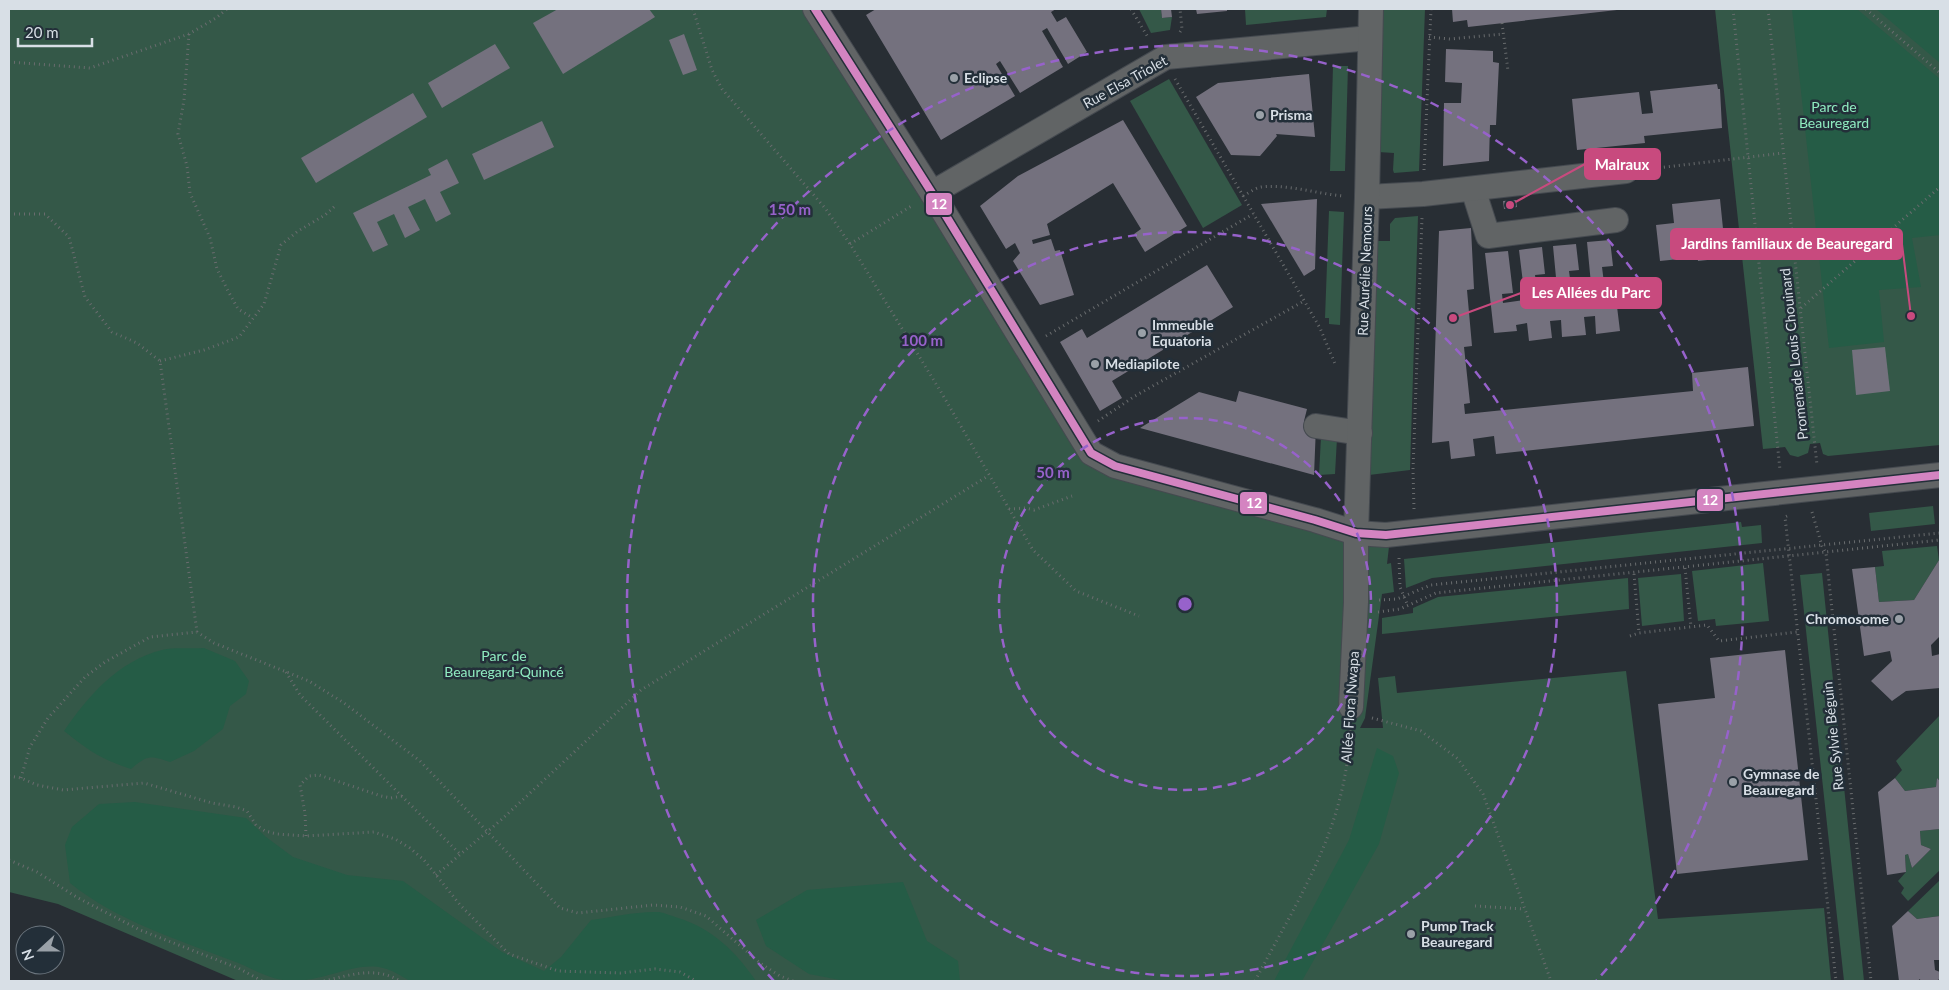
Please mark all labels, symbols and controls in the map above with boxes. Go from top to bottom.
scale bar [18,15,91,47]
text: 20 m [25,23,59,41]
street label: Rue Elsa Triolet [1080,51,1170,112]
place label: Eclipse [964,69,1008,86]
marker: Eclipse [948,72,960,84]
park label: Parc de Beauregard [1799,98,1869,131]
place label: Prisma [1270,106,1312,123]
marker: Prisma [1254,109,1266,121]
callout: Malraux [1585,149,1660,179]
text: Malraux [1595,155,1650,173]
line badge: 12 [925,192,953,216]
text: 12 [931,195,947,212]
text: 150 m [769,200,811,218]
street label: Rue Aurélie Nemours [1354,206,1375,336]
callout: Jardins familiaux de Beauregard [1671,229,1902,259]
text: Jardins familiaux de Beauregard [1681,234,1893,252]
street label: Promenade Louis Chouinard [1776,267,1811,441]
callout: Les Allées du Parc [1521,278,1661,308]
text: Les Allées du Parc [1531,283,1651,301]
place label: Immeuble Equatoria [1152,316,1214,349]
marker: Immeuble Equatoria [1136,327,1148,339]
text: 100 m [901,331,943,349]
place label: Mediapilote [1105,355,1180,372]
marker: Mediapilote [1089,358,1101,370]
text: 50 m [1036,463,1070,481]
line badge: 12 [1696,488,1724,512]
line badge: 12 [1239,491,1268,515]
text: 12 [1702,491,1718,508]
text: 12 [1246,494,1262,511]
centre of rings [1176,595,1194,613]
place label: Chromosome [1806,610,1890,627]
marker: Chromosome [1893,613,1905,625]
park label: Parc de Beauregard-Quincé [444,647,564,680]
street label: Allée Flora Nwapa [1337,650,1362,764]
street label: Rue Sylvie Béguin [1818,681,1847,791]
place label: Gymnase de Beauregard [1743,765,1820,798]
marker: Gymnase de Beauregard [1727,776,1739,788]
place label: Pump Track Beauregard [1421,917,1494,950]
north arrow [15,925,65,975]
marker: Pump Track Beauregard [1405,928,1417,940]
text: N [18,947,37,963]

